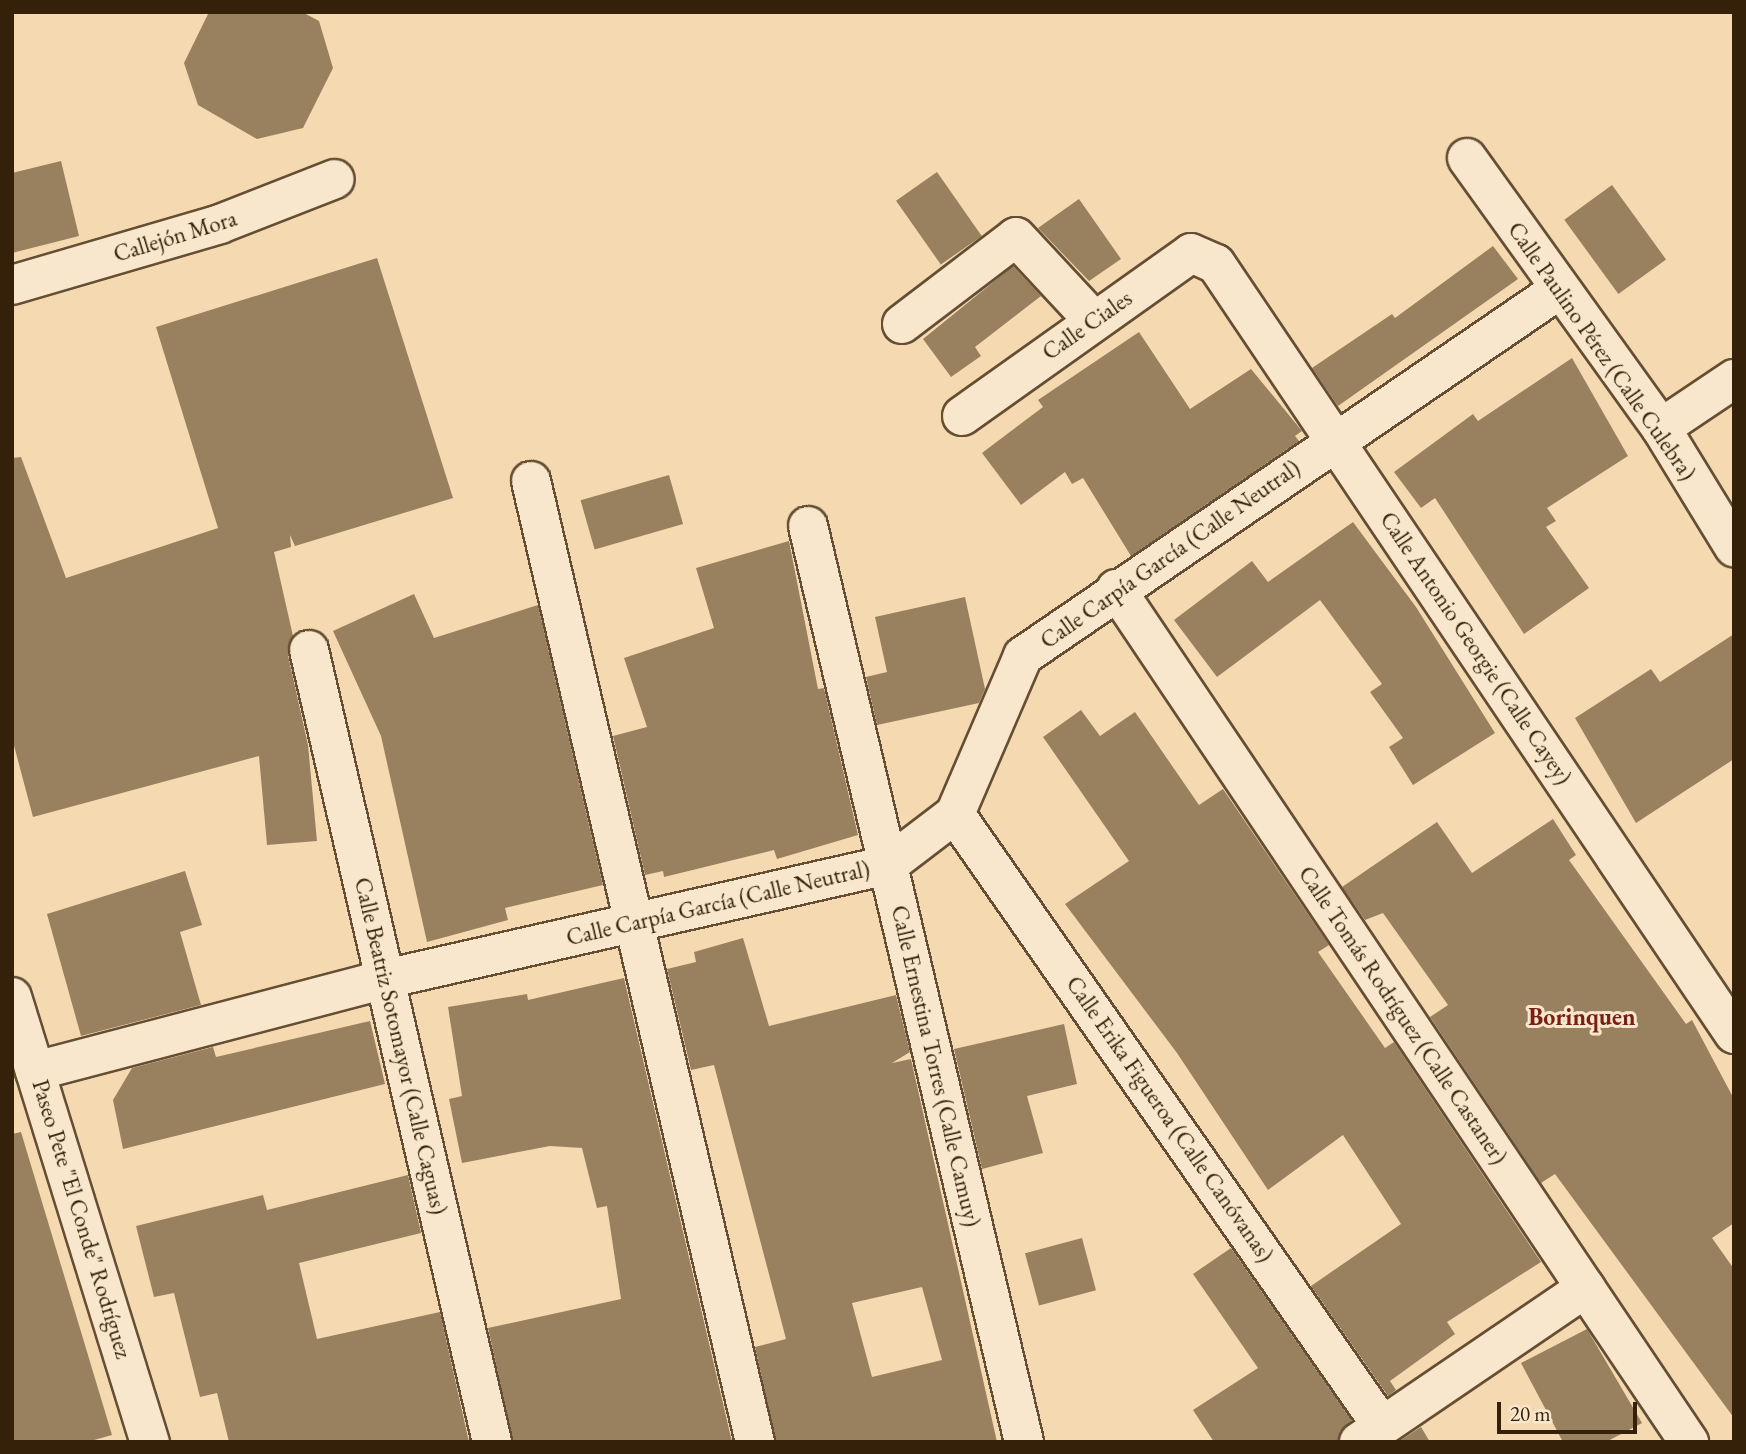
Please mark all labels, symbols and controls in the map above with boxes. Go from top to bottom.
street label: Callejón Mora [110,204,240,268]
street label: Calle Paulino Pérez (Calle Culebra) [1502,217,1702,485]
street label: Calle Ciales [1037,284,1137,366]
street label: Calle Carpía García (Calle Neutral) [1035,454,1305,654]
street label: Calle Antonio Georgie (Calle Cayey) [1374,506,1578,790]
street label: Calle Carpía García (Calle Neutral) [564,855,872,951]
street label: Calle Tomás Rodríguez (Calle Castaner) [1293,861,1513,1169]
street label: Calle Beatriz Sotomayor (Calle Caguas) [349,875,453,1217]
street label: Calle Ernestina Torres (Calle Camuy) [886,903,986,1229]
street label: Calle Erika Figueroa (Calle Canóvanas) [1060,971,1280,1267]
district label: Borinquen [1528,1003,1636,1031]
street label: Paseo Pete "El Conde" Rodríguez [26,1076,138,1362]
scale bar [1501,1388,1641,1432]
text: 20 m [1510,1400,1551,1427]

